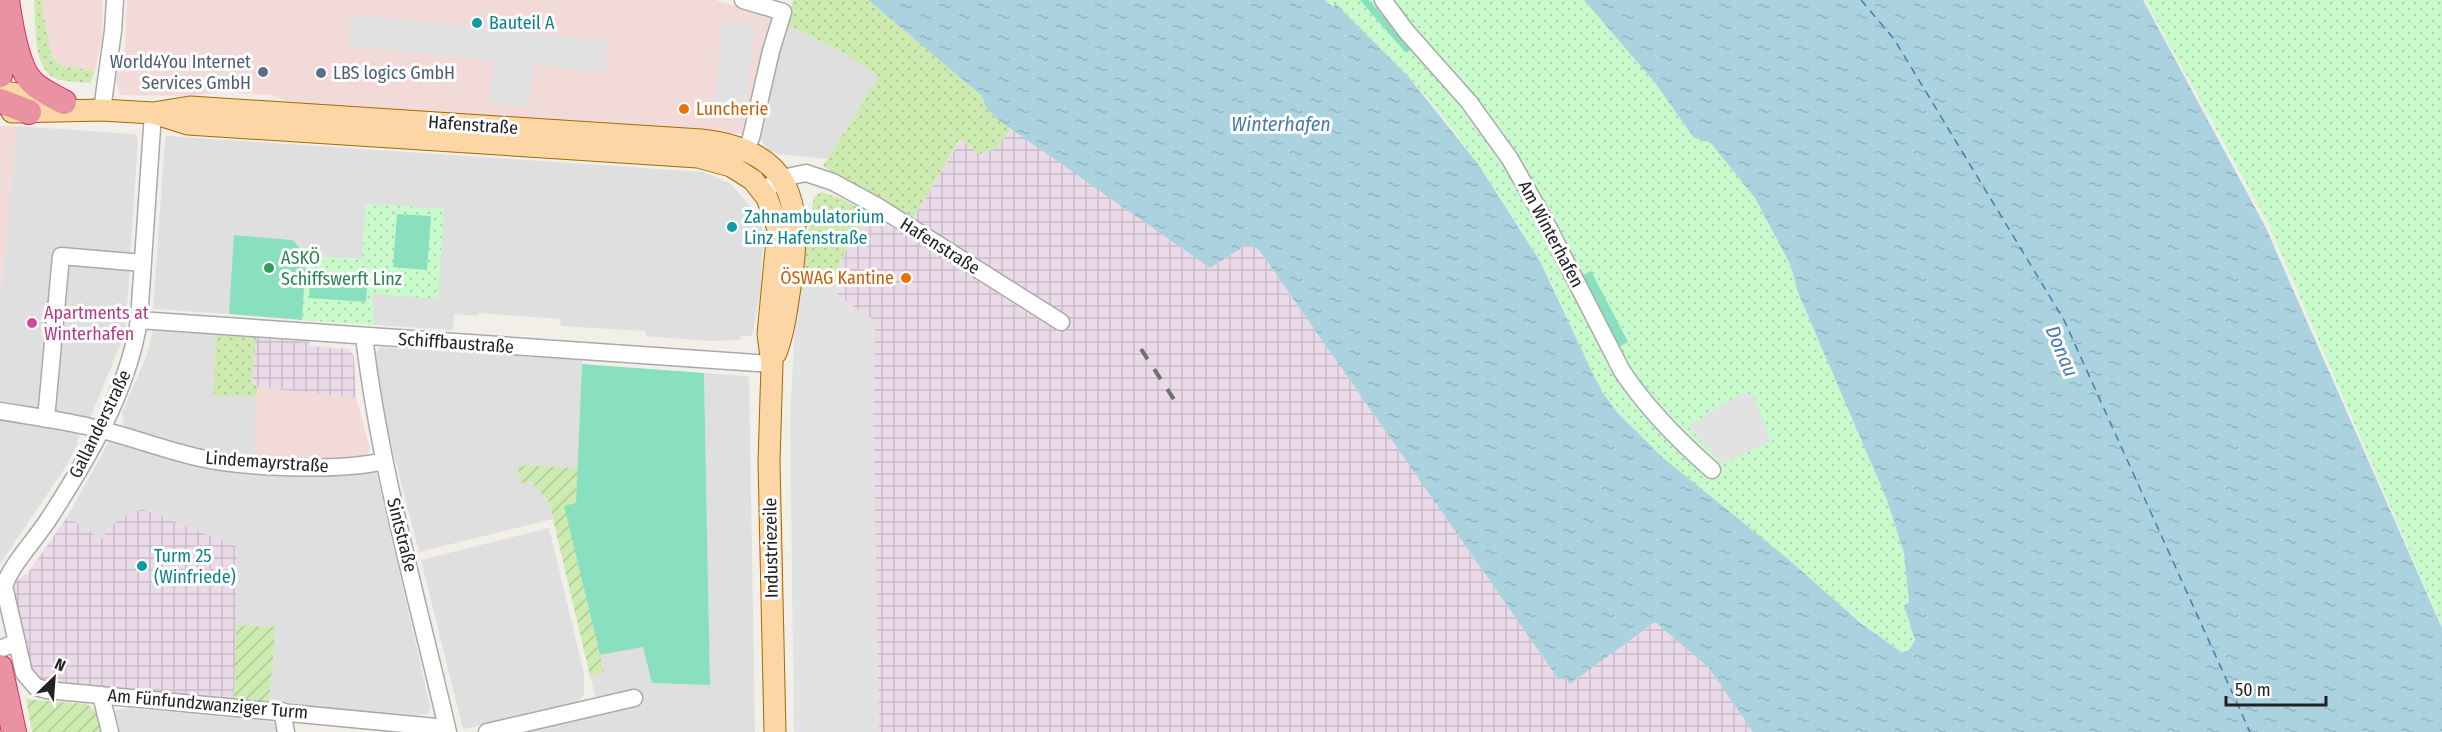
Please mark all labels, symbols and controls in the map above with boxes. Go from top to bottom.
place label: Bauteil A [489,12,555,34]
marker: Bauteil A [470,16,484,30]
place label: World4You Internet Services GmbH [110,51,251,94]
place label: LBS logics GmbH [333,62,455,84]
marker: World4You Internet Services GmbH [256,65,270,79]
marker: LBS logics GmbH [314,66,328,80]
place label: Luncherie [696,98,769,120]
marker: Luncherie [677,102,691,116]
street label: Hafenstraße [427,111,519,139]
water label: Winterhafen [1231,112,1331,136]
street label: Am Winterhafen [1514,177,1588,291]
place label: Zahnambulatorium Linz Hafenstraße [744,206,884,249]
street label: Hafenstraße [896,213,984,279]
marker: Zahnambulatorium Linz Hafenstraße [725,220,739,234]
place label: ASKÖ Schiffswerft Linz [281,247,402,290]
marker: ASKÖ Schiffswerft Linz [262,261,276,275]
place label: ÖSWAG Kantine [780,267,894,289]
marker: ÖSWAG Kantine [899,271,913,285]
place label: Apartments at Winterhafen [44,302,149,345]
marker: Apartments at Winterhafen [25,316,39,330]
water label: Donau [2041,322,2083,380]
street label: Schiffbaustraße [397,328,515,358]
street label: Gallanderstraße [64,366,136,482]
street label: Lindemayrstraße [205,447,330,477]
street label: Sintstraße [382,496,422,574]
street label: Industriezeile [759,498,783,598]
place label: Turm 25 (Winfriede) [154,545,236,588]
marker: Turm 25 (Winfriede) [135,559,149,573]
north arrow [24,648,84,708]
text: N [52,654,68,675]
scale bar [2226,669,2326,707]
text: 50 m [2235,679,2271,701]
street label: Am Fünfundzwanziger Turm [107,684,309,724]

